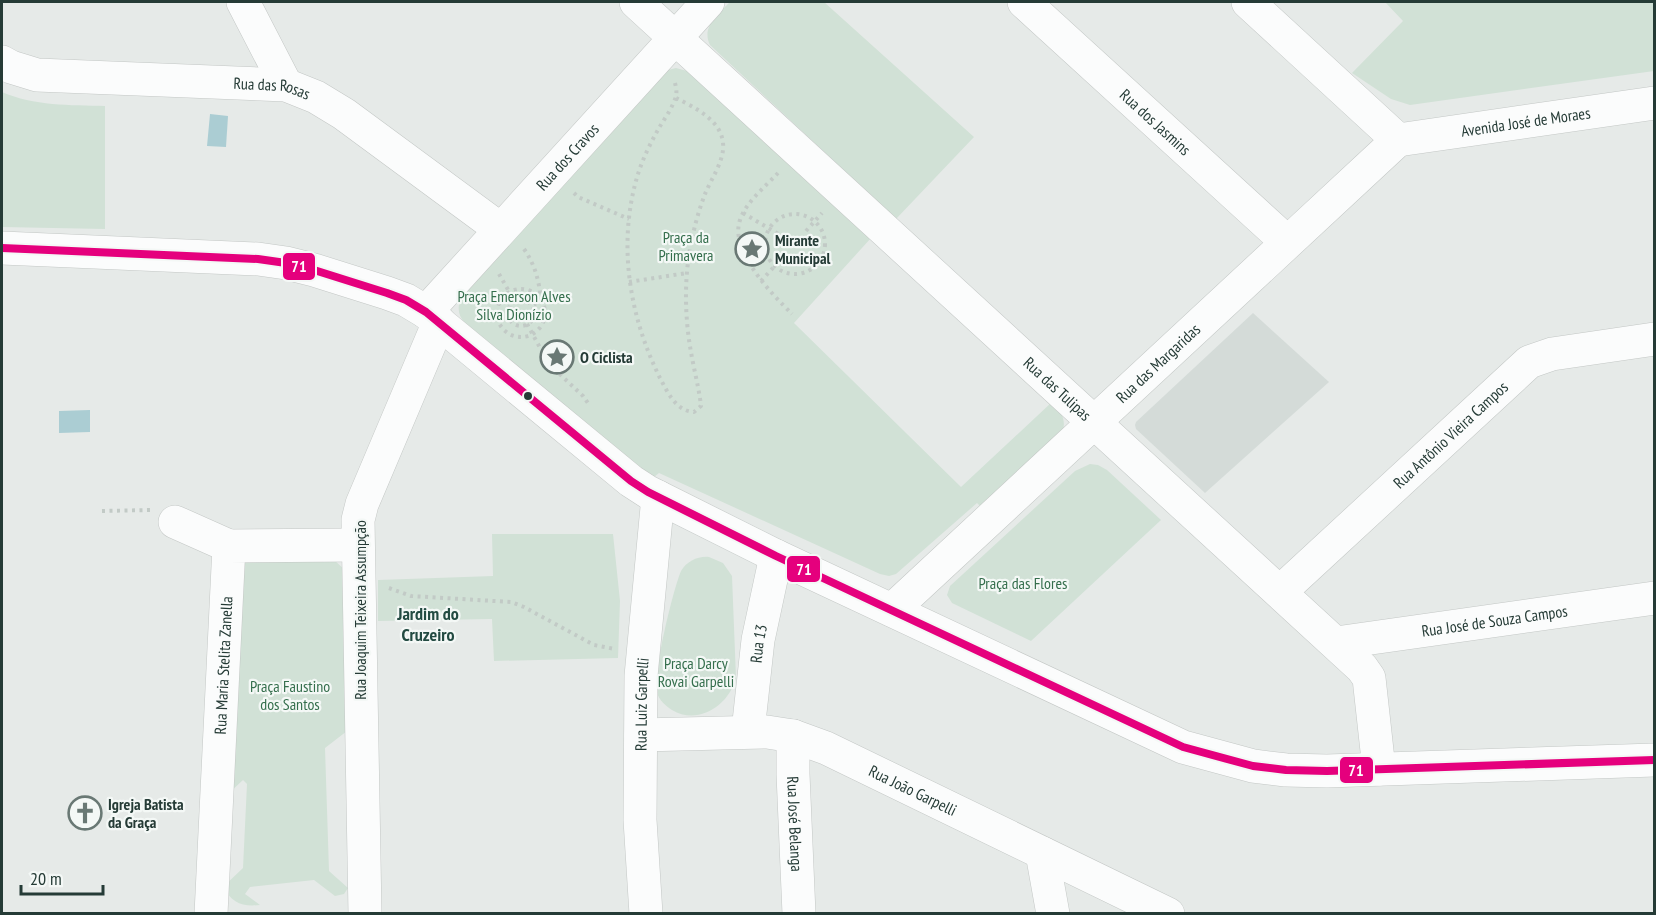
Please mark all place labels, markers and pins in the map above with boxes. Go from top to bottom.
place label: Mirante Municipal [775,230,831,268]
place icon: Mirante Municipal [734,231,770,267]
place icon: O Ciclista [539,339,575,375]
place label: O Ciclista [580,347,633,367]
unlabelled marker [522,390,534,402]
place label: Igreja Batista da Graça [108,794,184,832]
church icon: Igreja Batista da Graça [67,795,103,831]

